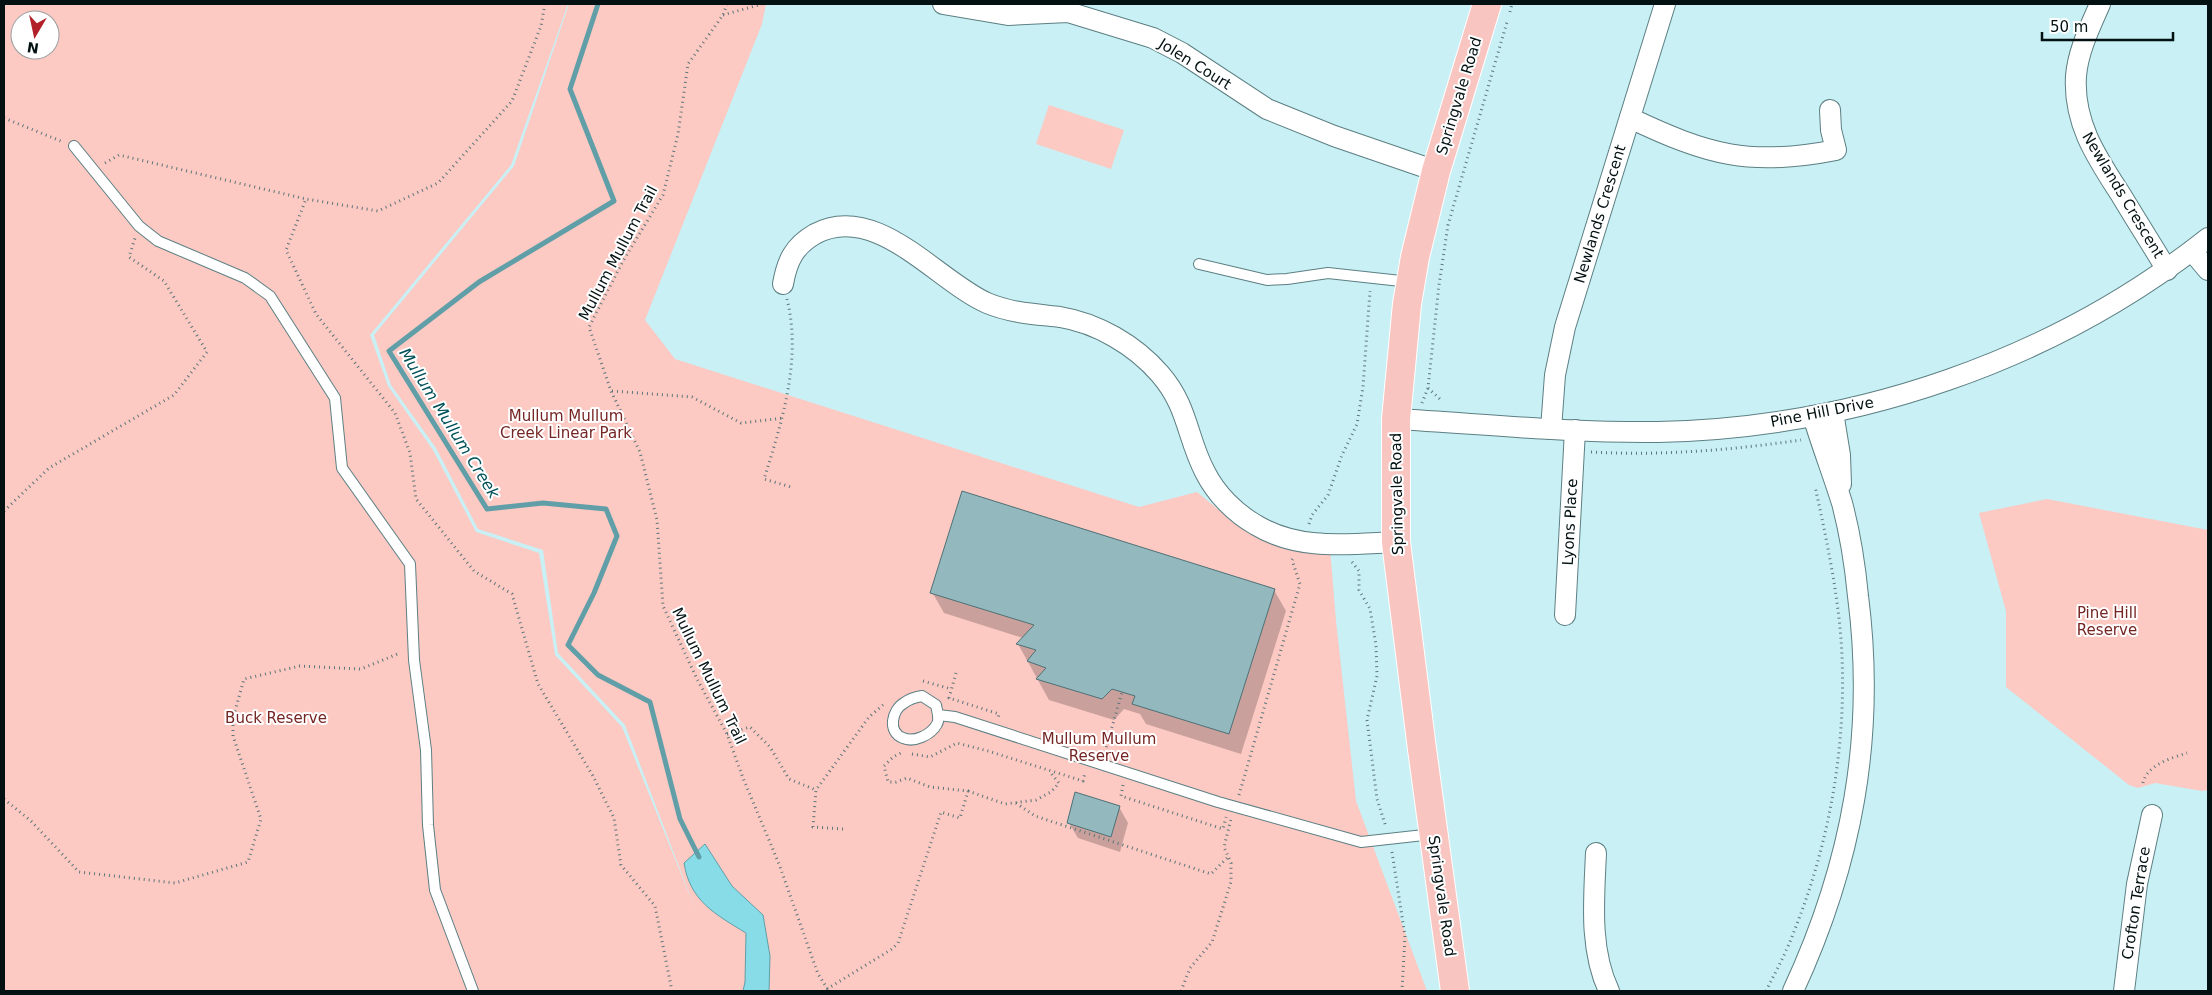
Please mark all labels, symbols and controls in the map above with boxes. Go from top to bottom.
north arrow [10,10,60,60]
scale bar [2042,10,2173,42]
text: 50 m [2050,18,2088,36]
street label: Jolen Court [1154,34,1235,94]
street label: Springvale Road [1433,35,1485,157]
text: N [26,39,40,57]
street label: Newlands Crescent [2078,129,2168,261]
street label: Newlands Crescent [1570,142,1630,285]
street label: Mullum Mullum Trail [575,183,661,323]
water label: Mullum Mullum Creek [395,344,504,503]
street label: Pine Hill Drive [1769,393,1875,431]
park label: Mullum Mullum Creek Linear Park [500,407,632,442]
street label: Springvale Road [1387,433,1407,555]
street label: Lyons Place [1559,478,1581,566]
park label: Pine Hill Reserve [2077,604,2137,639]
street label: Mullum Mullum Trail [668,605,750,747]
park label: Buck Reserve [225,709,327,727]
park label: Mullum Mullum Reserve [1042,730,1156,765]
street label: Springvale Road [1425,834,1459,958]
street label: Crofton Terrace [2118,845,2154,961]

